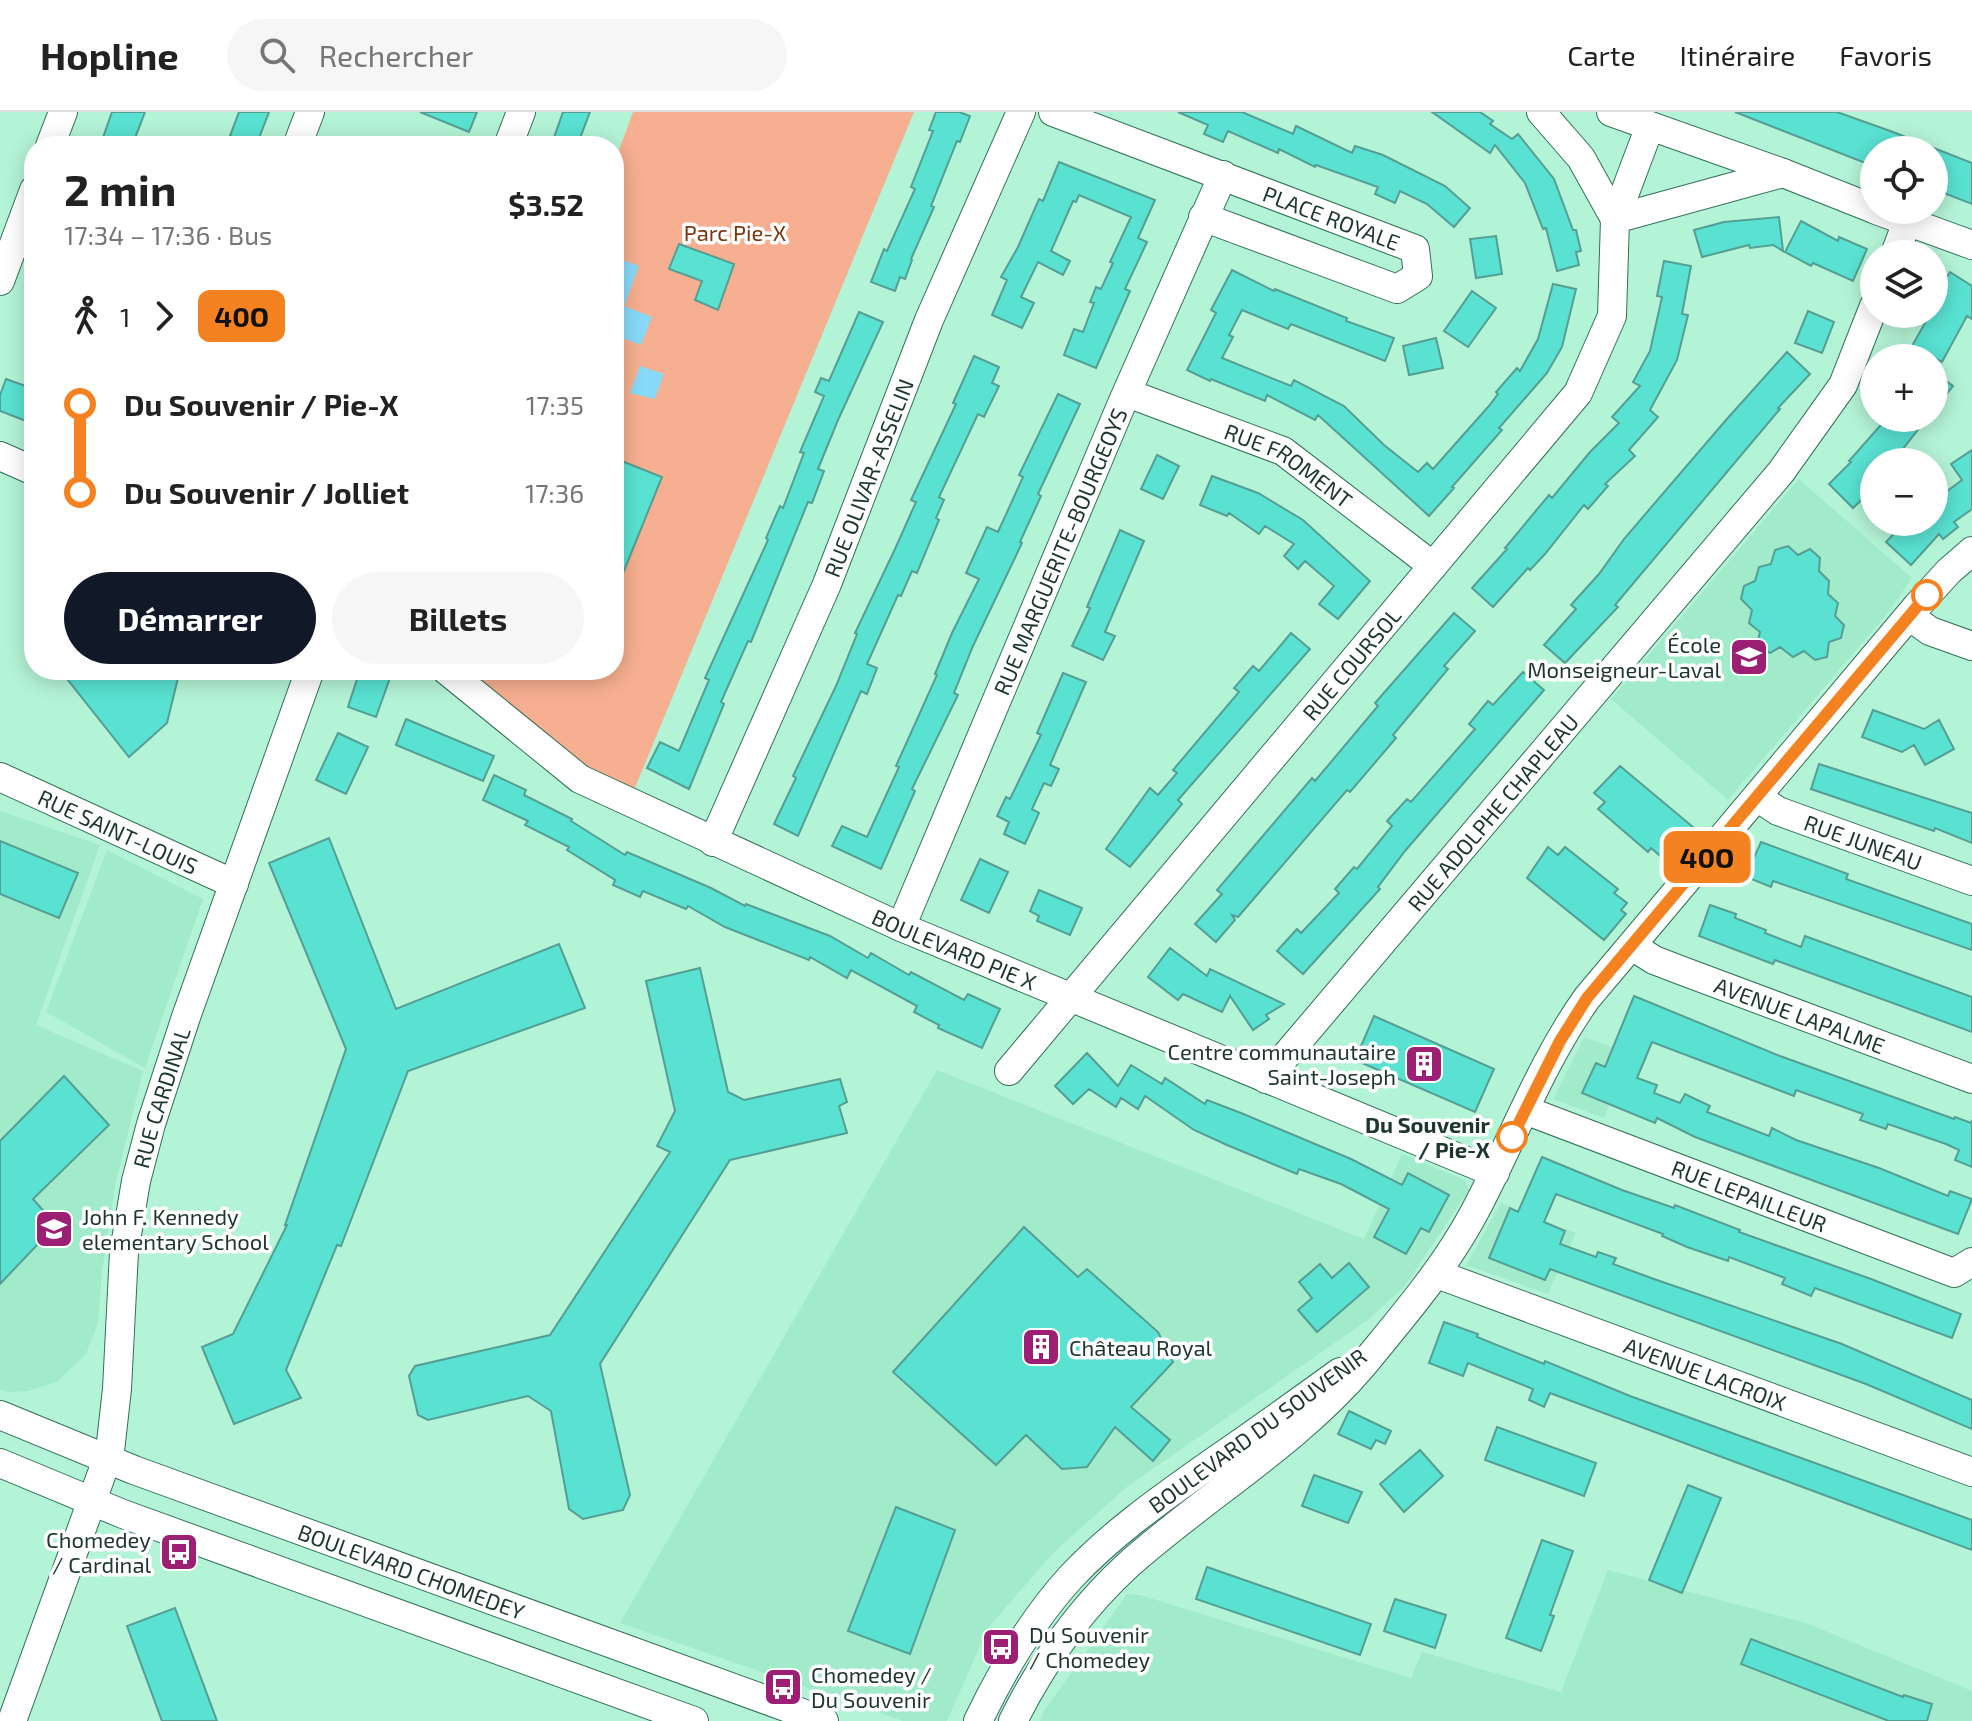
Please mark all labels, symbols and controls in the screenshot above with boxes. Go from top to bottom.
search box [227,19,787,91]
text: Hopline [40,32,179,78]
icon: search [255,33,299,77]
text: Rechercher [319,37,473,73]
text: Carte [1567,38,1636,72]
text: Itinéraire [1680,38,1795,72]
text: Favoris [1839,38,1932,72]
map controls [1860,136,1948,536]
button: locate [1860,136,1948,224]
text: 2 min [64,162,176,215]
street label: PLACE ROYALE [1260,180,1404,255]
text: $3.52 [508,186,584,222]
text: 17:34 – 17:36 · Bus [64,219,272,250]
park label: Parc Pie-X [684,219,786,245]
button: layers [1860,240,1948,328]
icon: walk [64,294,108,338]
icon: forward [142,294,186,338]
text: 40O [214,299,269,333]
text: 1 [120,301,130,332]
button: + [1860,344,1948,432]
street label: RUE OLIVAR-ASSELIN [818,375,918,581]
text: Du Souvenir / Pie-X [124,386,399,422]
text: 17:35 [526,389,584,420]
street label: RUE MARGUERITE-BOURGEOYS [988,404,1132,699]
street label: RUE FROMENT [1221,417,1358,513]
button: − [1860,448,1948,536]
text: Du Souvenir / Jolliet [124,474,409,510]
text: 17:36 [525,477,584,508]
button: Démarrer [64,572,316,664]
button: Billets [332,572,584,664]
unlabelled marker [1912,580,1942,610]
street label: RUE COURSOL [1296,602,1406,725]
place label: École Monseigneur-Laval [1527,631,1721,682]
school or university icon: École Monseigneur-Laval [1728,636,1770,678]
street label: RUE ADOLPHE CHAPLEAU [1402,708,1583,916]
street label: RUE SAINT-LOUIS [34,783,202,879]
street label: RUE JUNEAU [1801,809,1926,875]
line badge: 40O [1661,831,1753,883]
text: 40O [1680,840,1734,874]
street label: BOULEVARD PIE X [868,903,1040,995]
street label: AVENUE LAPALME [1711,971,1889,1058]
street label: RUE CARDINAL [127,1024,195,1171]
place label: Centre communautaire Saint-Joseph [1167,1038,1396,1089]
building icon: Centre communautaire Saint-Joseph [1403,1043,1445,1085]
place label: Du Souvenir / Pie-X [1365,1111,1491,1162]
marker: Du Souvenir / Pie-X [1497,1122,1527,1152]
street label: RUE LEPAILLEUR [1668,1154,1831,1237]
place label: John F. Kennedy elementary School [82,1203,269,1254]
school or university icon: John F. Kennedy elementary School [33,1208,75,1250]
building icon: Château Royal [1020,1326,1062,1368]
street label: AVENUE LACROIX [1620,1331,1790,1415]
place label: Château Royal [1069,1334,1213,1360]
street label: BOULEVARD DU SOUVENIR [1143,1342,1371,1518]
street label: BOULEVARD CHOMEDEY [295,1518,529,1624]
place label: Chomedey / Cardinal [46,1526,151,1577]
bus stop icon: Chomedey / Cardinal [158,1531,200,1573]
place label: Du Souvenir / Chomedey [1029,1621,1151,1672]
bus stop icon: Du Souvenir / Chomedey [980,1626,1022,1668]
place label: Chomedey / Du Souvenir [811,1661,932,1712]
bus stop icon: Chomedey / Du Souvenir [762,1666,804,1708]

